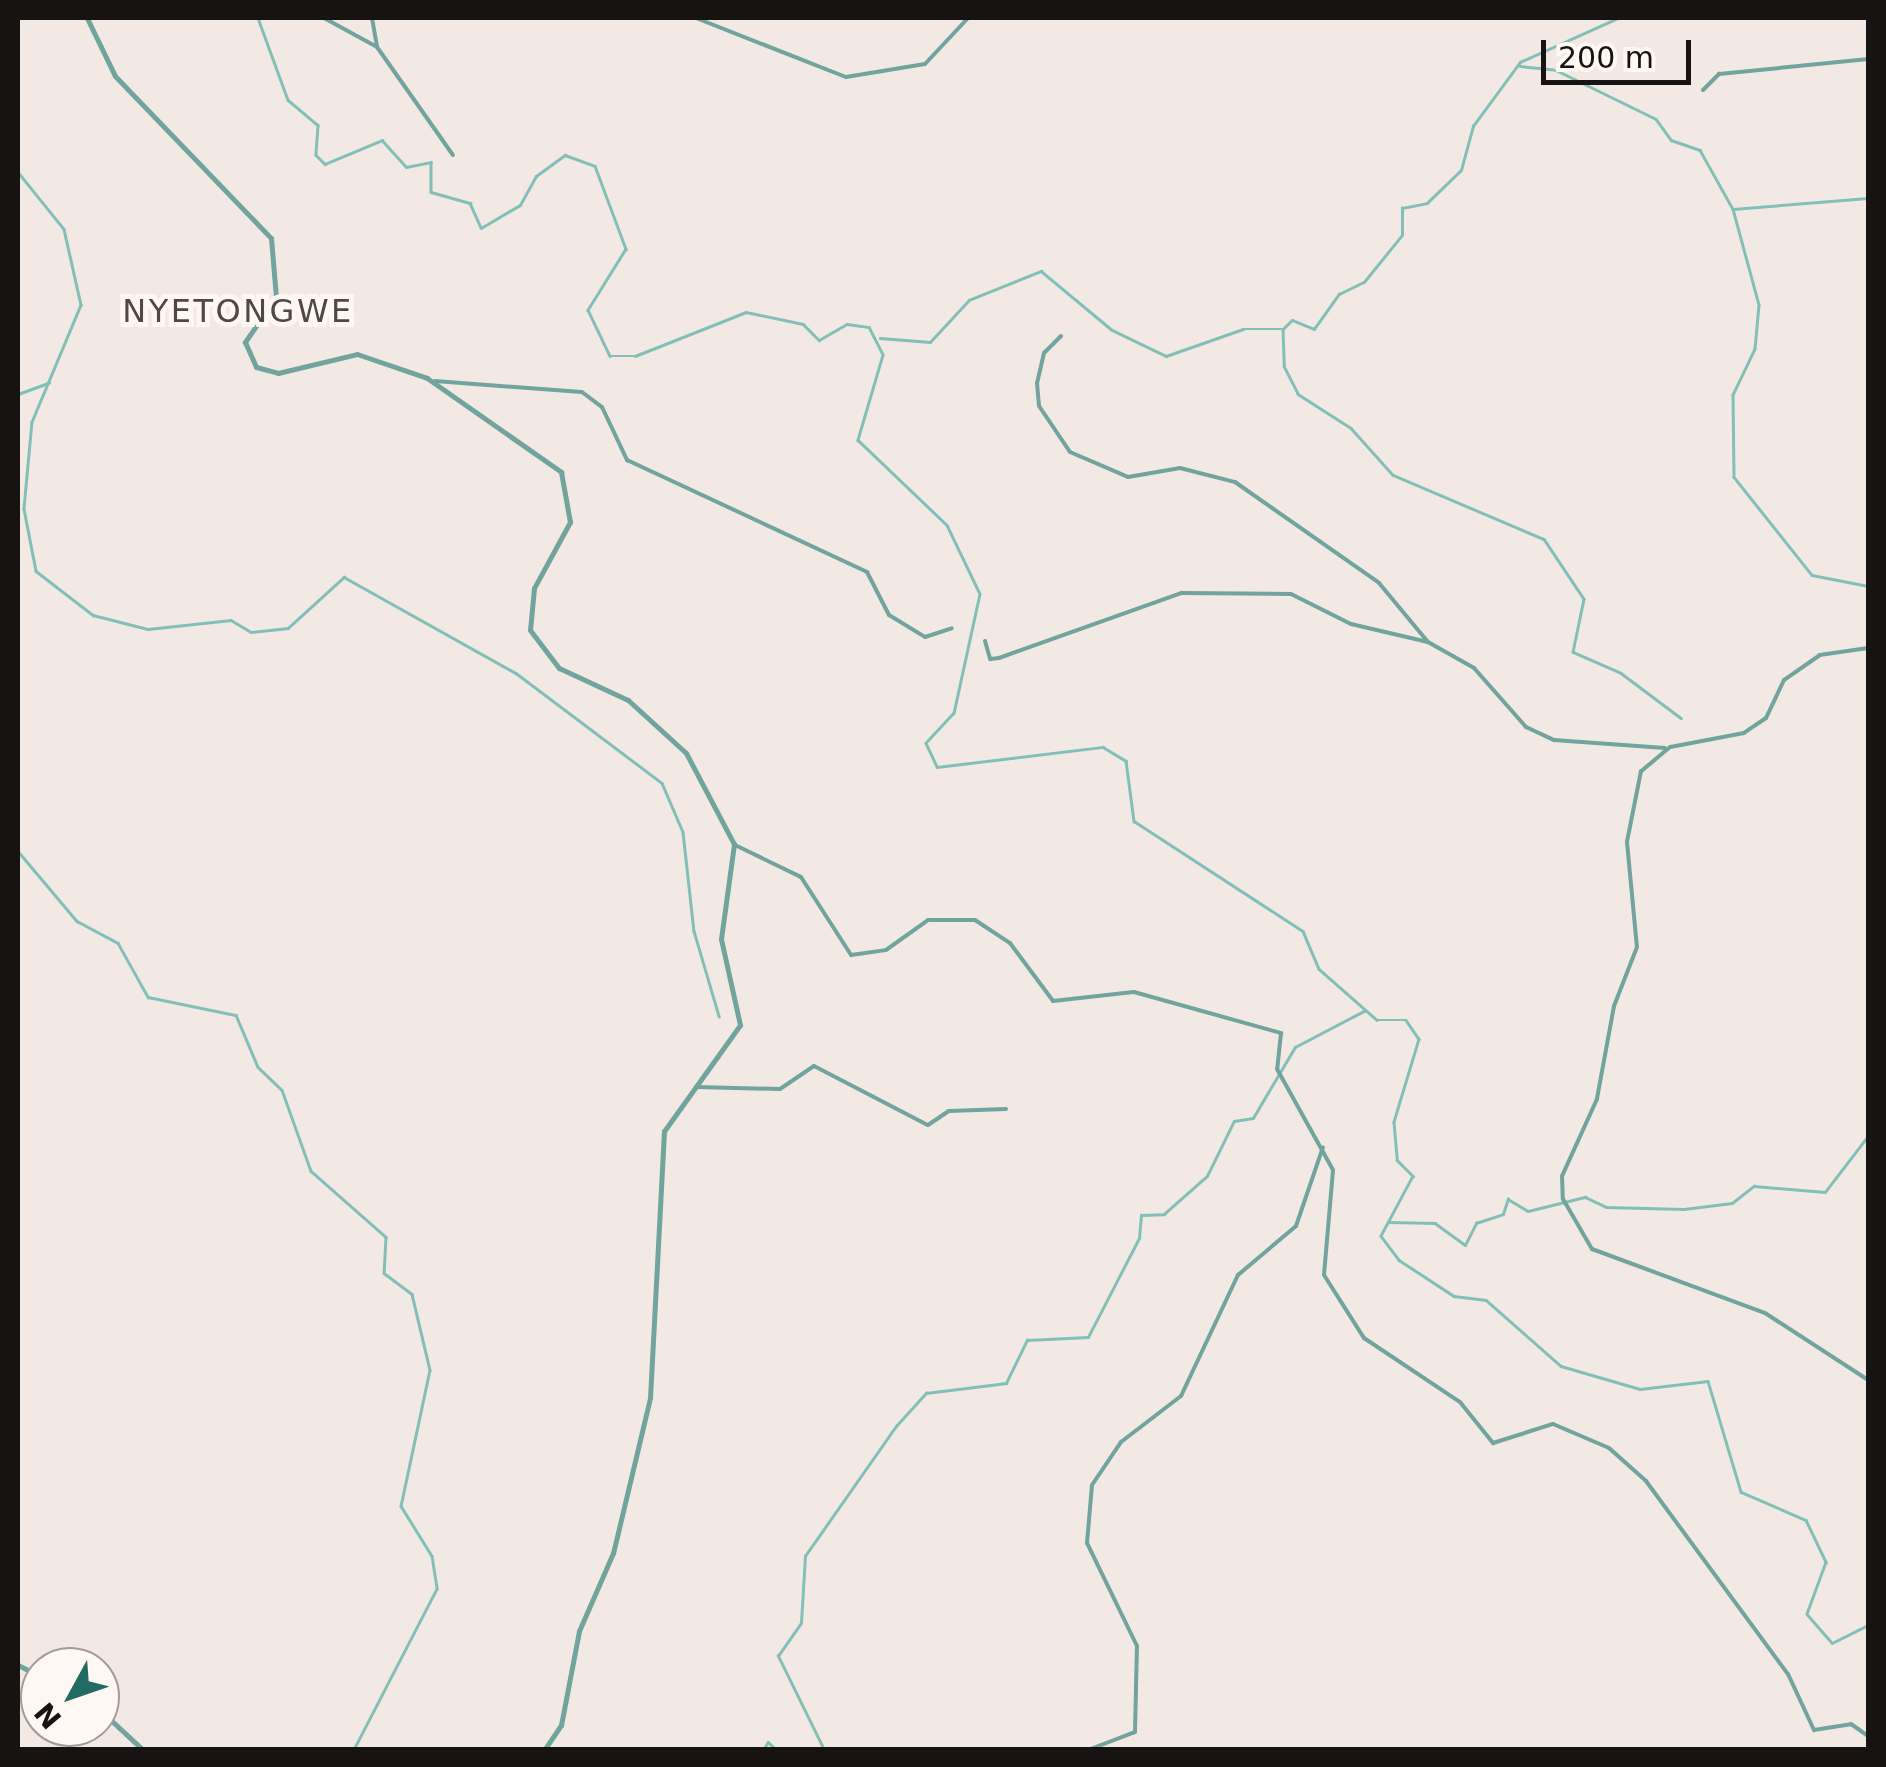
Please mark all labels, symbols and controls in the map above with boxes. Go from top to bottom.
scale bar [1546,20,1696,82]
text: 200 m [1558,40,1654,75]
district label: NYETONGWE [122,292,354,330]
north arrow [20,1647,120,1747]
text: N [28,1696,68,1735]

